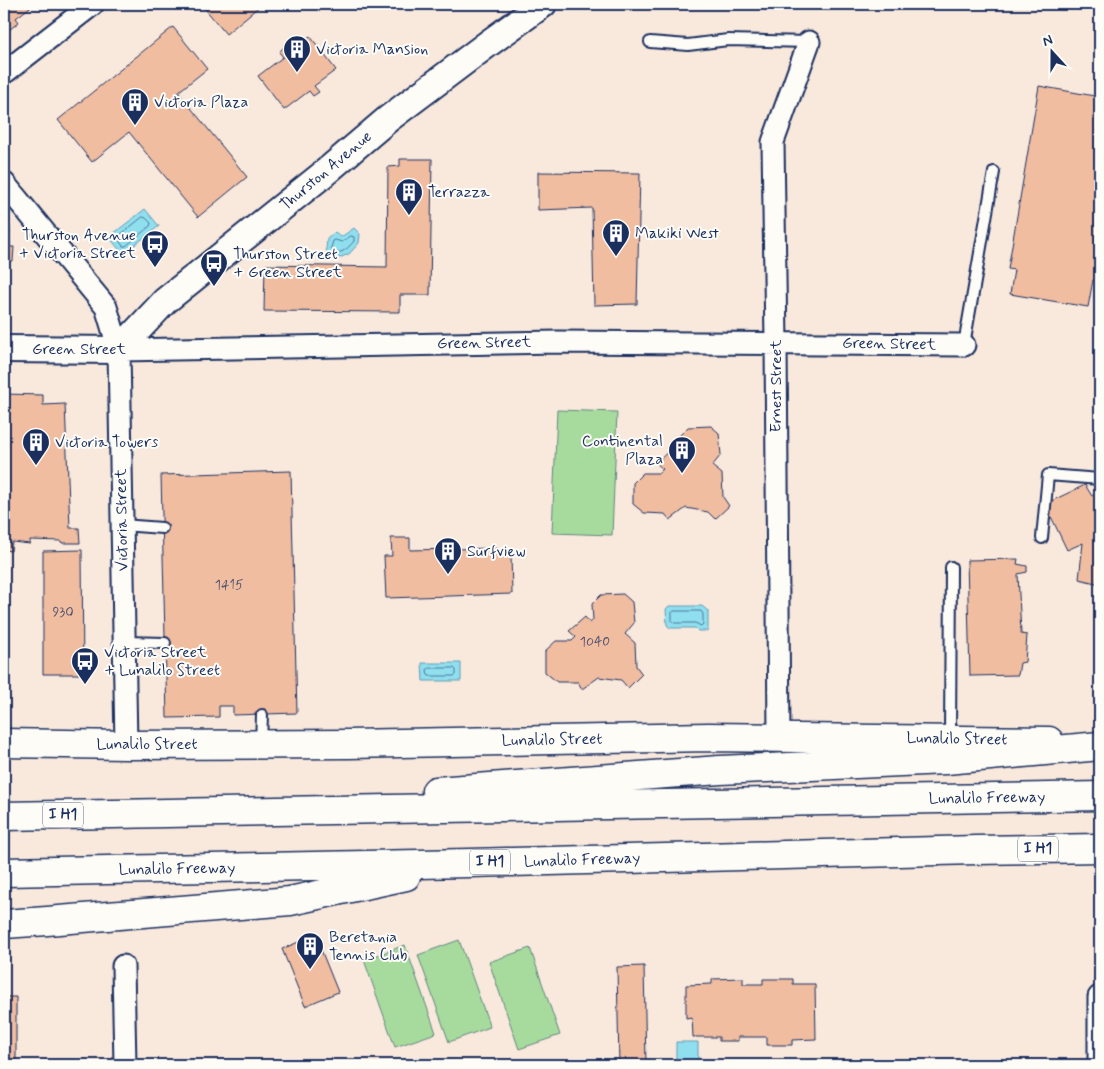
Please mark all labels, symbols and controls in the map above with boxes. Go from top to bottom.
north arrow [1026,28,1076,78]
text: N [1040,31,1055,51]
building icon: Victoria Mansion [282,34,312,73]
place label: Victoria Mansion [316,39,428,60]
building icon: Victoria Plaza [120,87,150,126]
place label: Victoria Plaza [154,92,248,113]
street label: Thurston Avenue [276,126,376,216]
building icon: Terrazza [394,177,424,216]
place label: Terrazza [428,182,490,203]
building icon: Makiki West [601,218,631,257]
place label: Makiki West [635,223,719,244]
place label: Thurston Avenue + Victoria Street [18,225,137,264]
bus stop icon: Thurston Avenue + Victoria Street [140,229,170,268]
place label: Thurston Street + Green Street [233,244,343,283]
bus stop icon: Thurston Street + Green Street [199,248,229,287]
street label: Green Street [437,332,532,354]
street label: Green Street [842,333,937,355]
street label: Green Street [32,339,127,360]
street label: Ernest Street [766,339,787,433]
building icon: Victoria Towers [21,427,51,466]
place label: Continental Plaza [582,431,663,470]
place label: Victoria Towers [55,432,158,453]
building icon: Continental Plaza [667,435,697,474]
street label: Victoria Street [111,468,133,571]
building icon: Surfview [433,536,463,575]
place label: Surfview [467,541,525,562]
house number: 1415 [215,576,243,594]
house number: 930 [52,603,74,621]
house number: 1040 [580,633,610,651]
place label: Victoria Street + Lunalilo Street [104,642,220,681]
bus stop icon: Victoria Street + Lunalilo Street [70,646,100,685]
street label: Lunalilo Street [906,728,1008,750]
street label: Lunalilo Street [501,729,603,751]
street label: Lunalilo Street [97,734,197,755]
street label: Lunalilo Freeway [929,786,1045,810]
road number: I H1 [43,802,83,828]
road number: I H1 [1018,836,1058,862]
street label: Lunalilo Freeway [523,847,641,873]
road number: I H1 [470,850,510,874]
street label: Lunalilo Freeway [119,857,235,881]
place label: Beretania Tennis Club [329,927,407,966]
building icon: Beretania Tennis Club [295,931,325,970]

